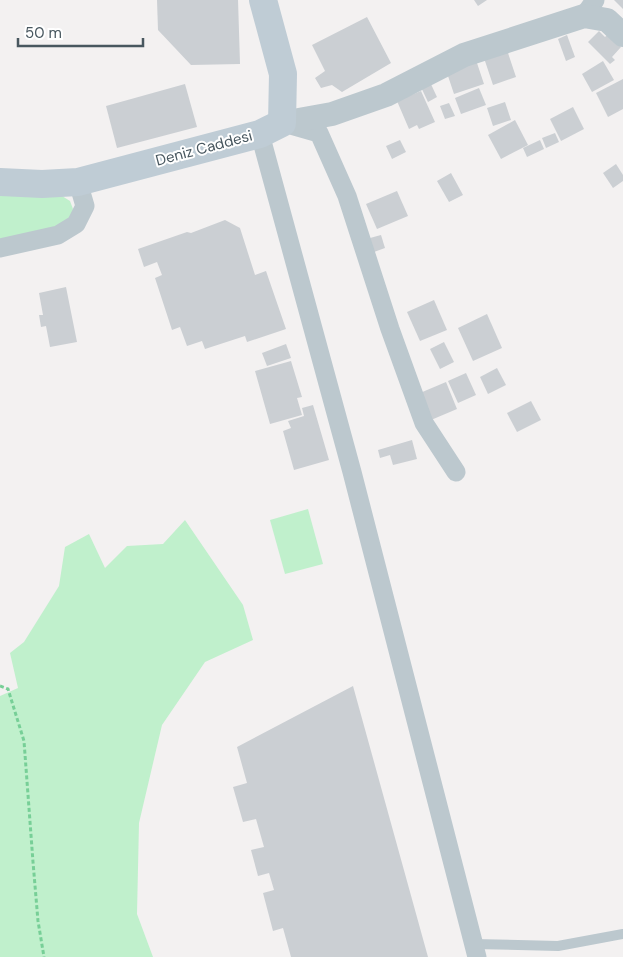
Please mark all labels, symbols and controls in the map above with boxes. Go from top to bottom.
scale bar [18,15,142,47]
text: 50 m [25,23,62,43]
street label: Deniz Caddesi [153,125,255,171]

